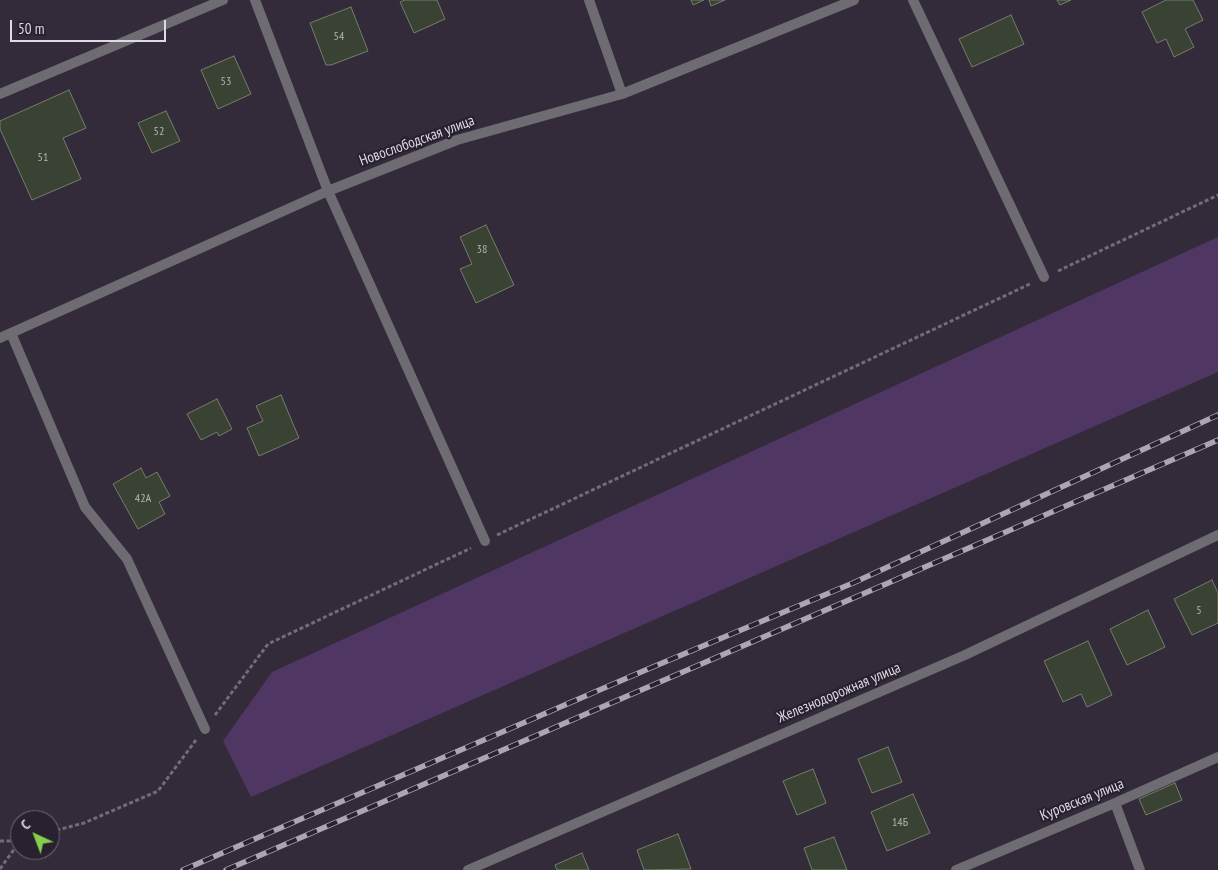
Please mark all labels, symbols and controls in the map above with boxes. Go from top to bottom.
scale bar [12,10,169,42]
text: 50 m [18,19,44,38]
house number: 54 [334,30,344,44]
house number: 53 [221,75,231,89]
street label: Новослободская улица [357,112,477,170]
house number: 52 [154,125,164,139]
house number: 51 [38,151,48,165]
house number: 38 [477,243,487,257]
house number: 42А [135,492,151,506]
house number: 5 [1196,604,1202,618]
street label: Железнодорожная улица [775,659,903,727]
street label: Куровская улица [1037,775,1127,825]
north arrow [10,810,60,860]
text: С [17,816,34,834]
house number: 14Б [892,816,908,830]

